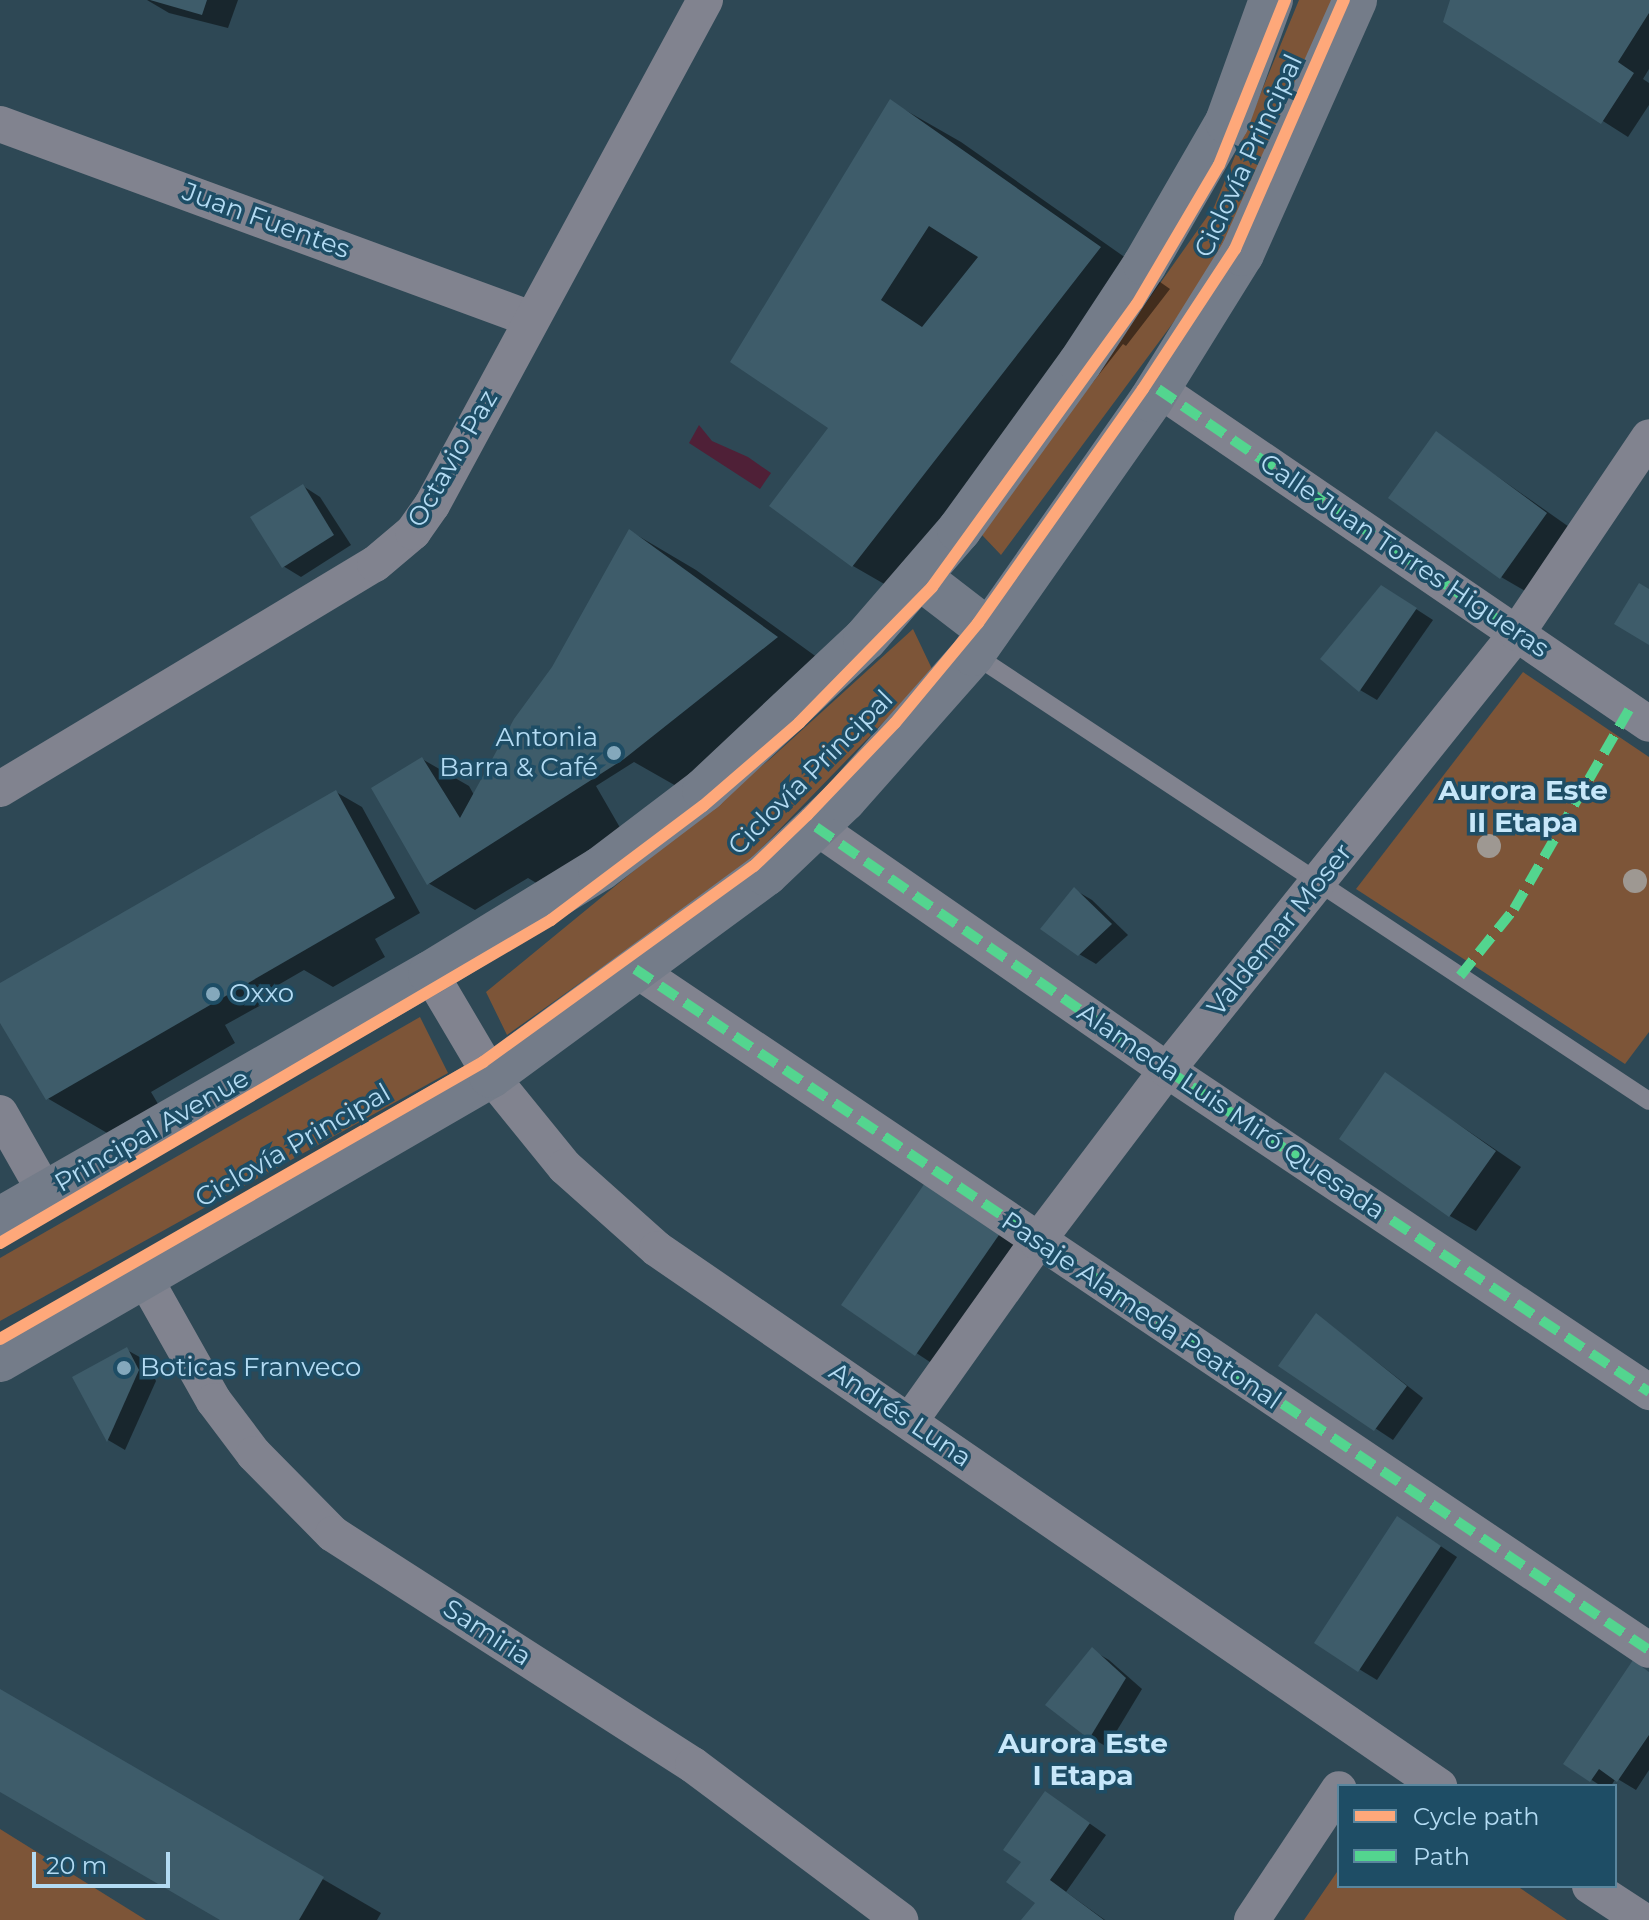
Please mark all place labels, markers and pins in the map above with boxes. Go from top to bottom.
place label: Antonia Barra & Café [439,722,598,784]
marker: Antonia Barra & Café [605,744,623,762]
place label: Oxxo [229,978,294,1010]
marker: Oxxo [204,985,222,1003]
place label: Boticas Franveco [140,1352,361,1384]
marker: Boticas Franveco [115,1359,133,1377]

